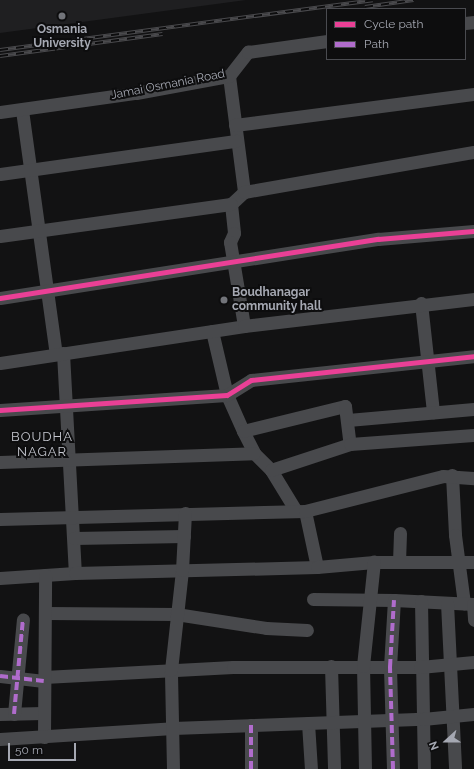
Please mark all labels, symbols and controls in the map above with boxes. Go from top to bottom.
legend [326,8,466,60]
marker: Osmania University [57,11,67,21]
text: Cycle path [364,17,423,31]
place label: Osmania University [33,23,91,51]
text: Path [364,37,389,51]
street label: Jamai Osmania Road [110,67,226,103]
place label: Boudhanagar community hall [232,286,322,314]
marker: Boudhanagar community hall [219,295,229,305]
district label: BOUDHA NAGAR [11,430,73,461]
north arrow [426,721,466,761]
scale bar [10,735,78,761]
text: N [427,739,442,752]
text: 50 m [15,743,43,757]

